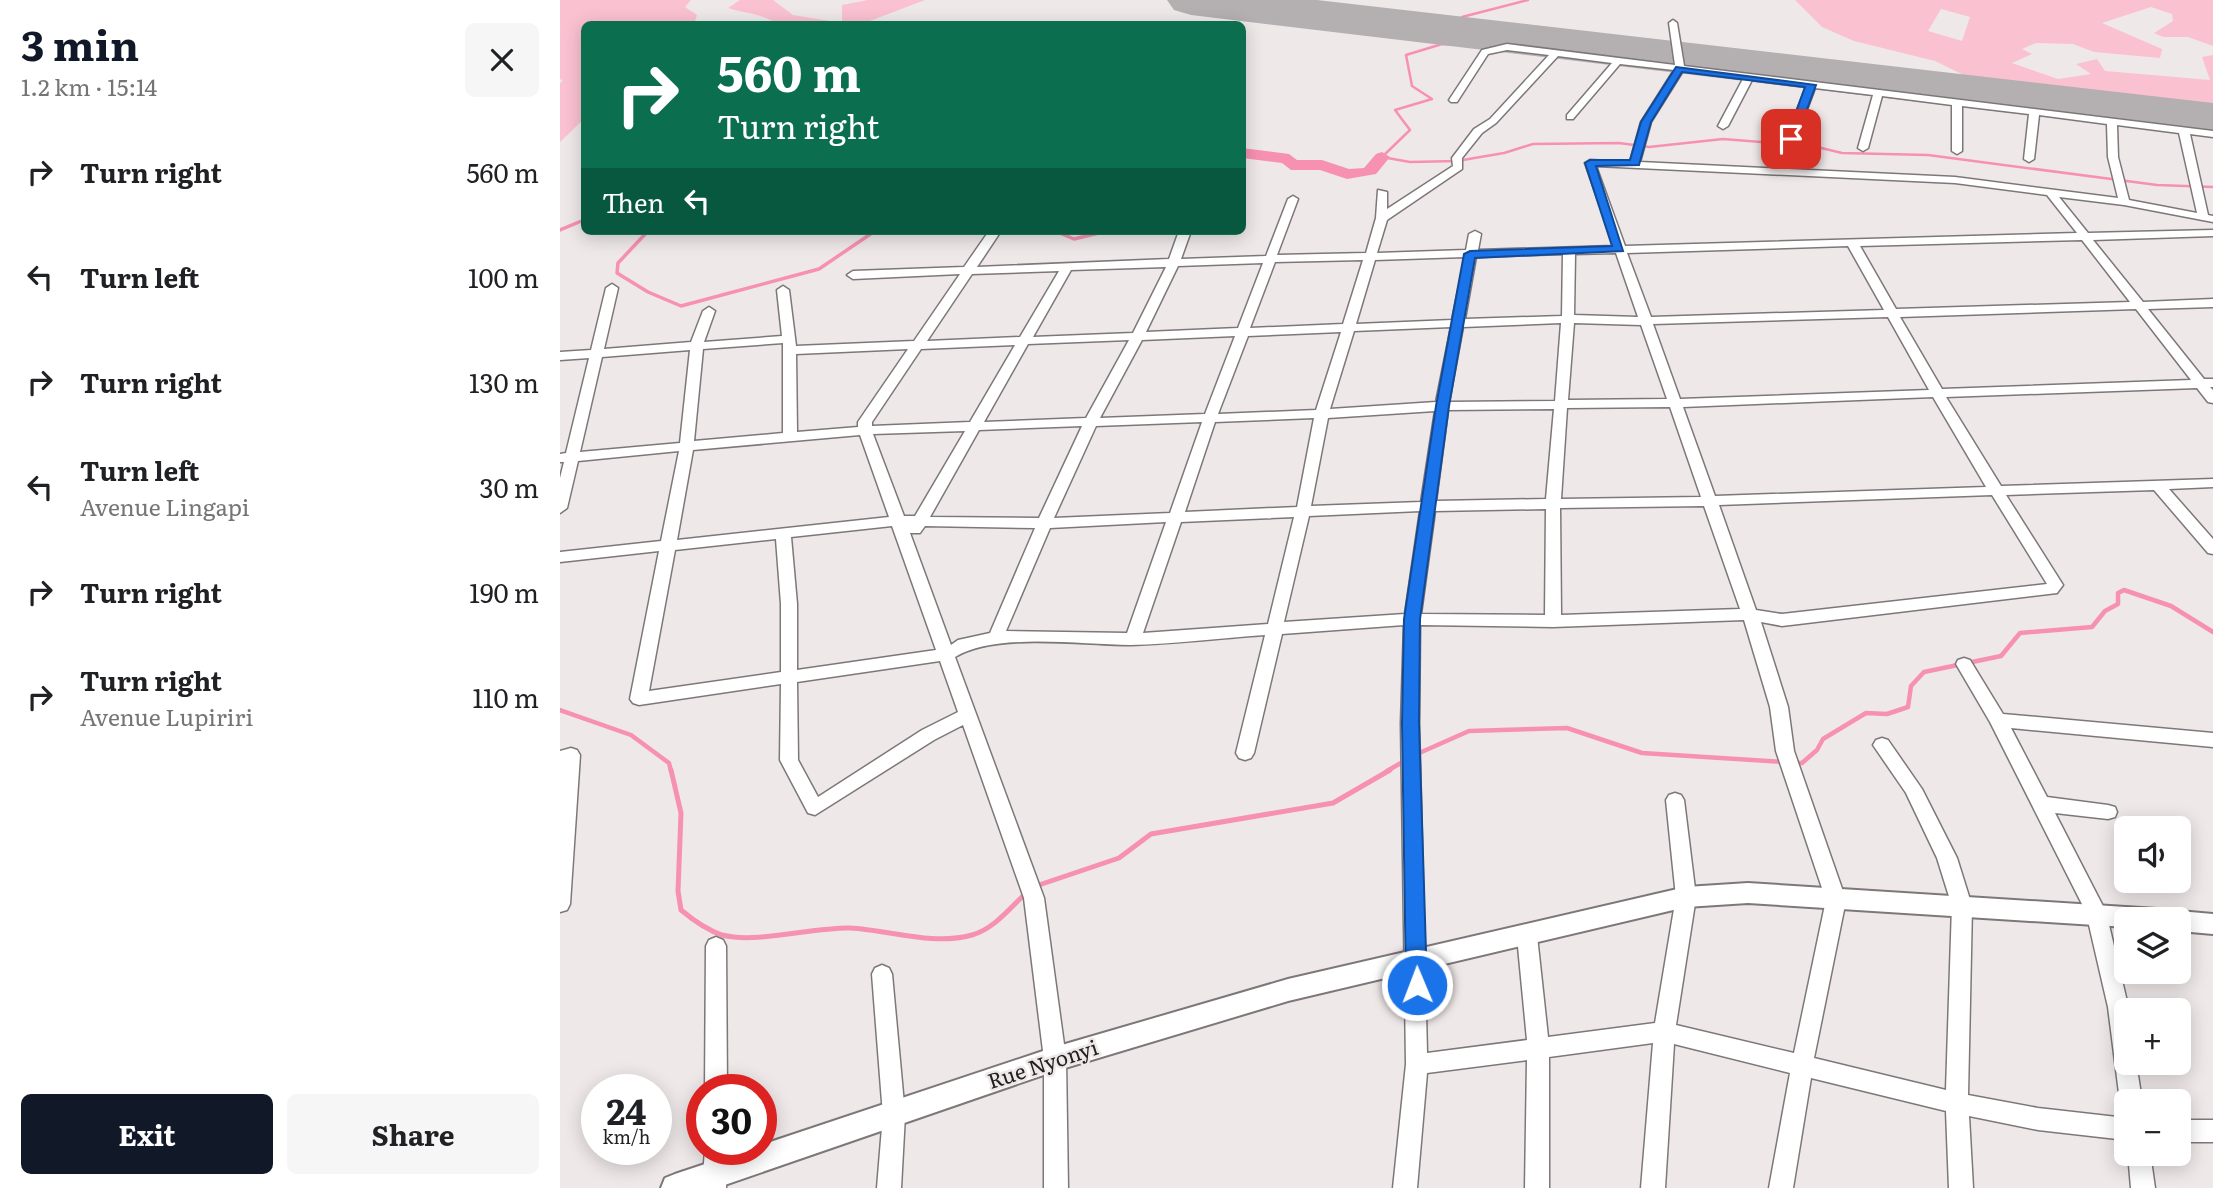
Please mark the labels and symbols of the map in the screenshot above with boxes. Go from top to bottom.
pin [1761,109,1821,169]
position arrow [1380,948,1454,1022]
street label: Rue Nyonyi [983,1030,1102,1095]
speed limit sign: 30 [686,1074,777,1165]

